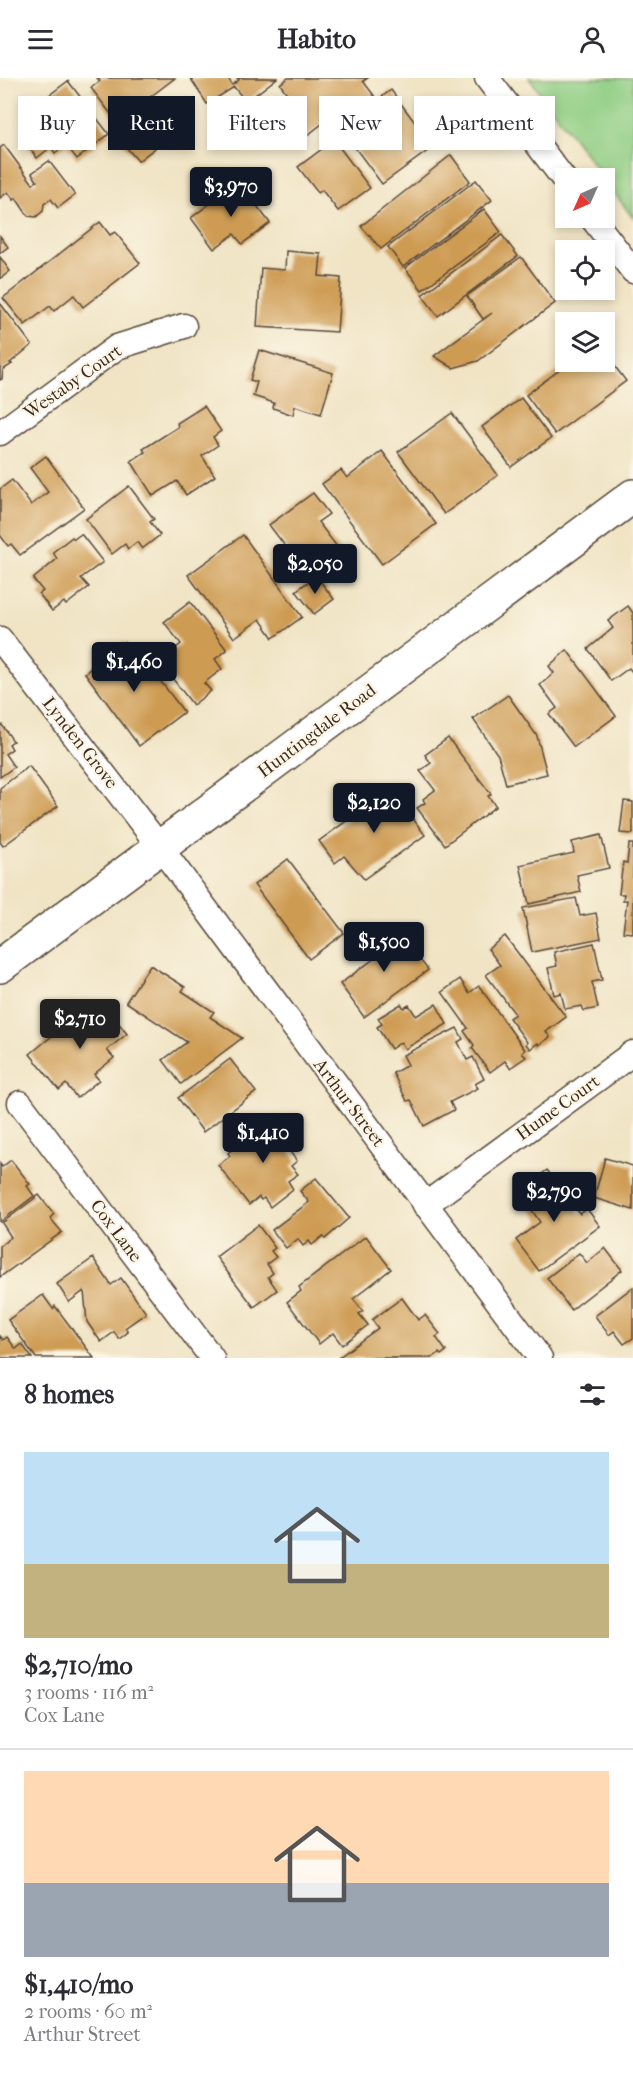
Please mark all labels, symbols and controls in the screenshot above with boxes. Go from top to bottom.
icon: menu [24,23,57,56]
text: Habito [277,23,356,55]
icon: person [576,23,609,56]
chip: Buy [18,96,96,150]
chip: Rent [108,96,195,150]
chip: Filters [207,96,307,150]
chip: New [319,96,402,150]
chip: Apartment [414,96,555,150]
pin: $3,970 [182,167,280,218]
north arrow [555,168,615,228]
map controls [555,168,615,372]
text: $3,970 [204,175,258,198]
button: locate [555,240,615,300]
button: layers [555,312,615,372]
street label: Westaby Court [19,340,126,424]
pin: $2,050 [266,544,364,595]
text: $2,050 [287,552,343,575]
pin: $1,460 [85,642,183,693]
text: $1,460 [106,650,162,673]
street label: Huntingdale Road [254,680,380,782]
street label: Lynden Grove [38,693,122,793]
pin: $2,120 [325,783,423,834]
text: $2,120 [347,791,401,814]
pin: $1,500 [335,922,433,973]
text: $1,500 [358,930,410,953]
pin: $2,710 [31,999,129,1050]
text: $2,710 [54,1007,106,1030]
street label: Arthur Street [308,1054,389,1152]
street label: Hume Court [512,1071,604,1145]
pin: $1,410 [214,1113,312,1164]
text: $1,410 [237,1121,289,1144]
pin: $2,790 [505,1172,603,1223]
text: $2,790 [526,1180,582,1203]
street label: Cox Lane [86,1196,146,1266]
icon: filters [576,1378,609,1411]
text: 8 homes [24,1379,114,1410]
icon: home [263,1491,371,1599]
text: $2,710/mo [24,1650,133,1681]
text: 3 rooms · 116 m² [24,1681,153,1704]
text: Cox Lane [24,1704,105,1727]
icon: home [263,1810,371,1918]
text: $1,410/mo [24,1969,134,2000]
text: 2 rooms · 60 m² [24,2000,152,2023]
text: Arthur Street [24,2023,141,2046]

